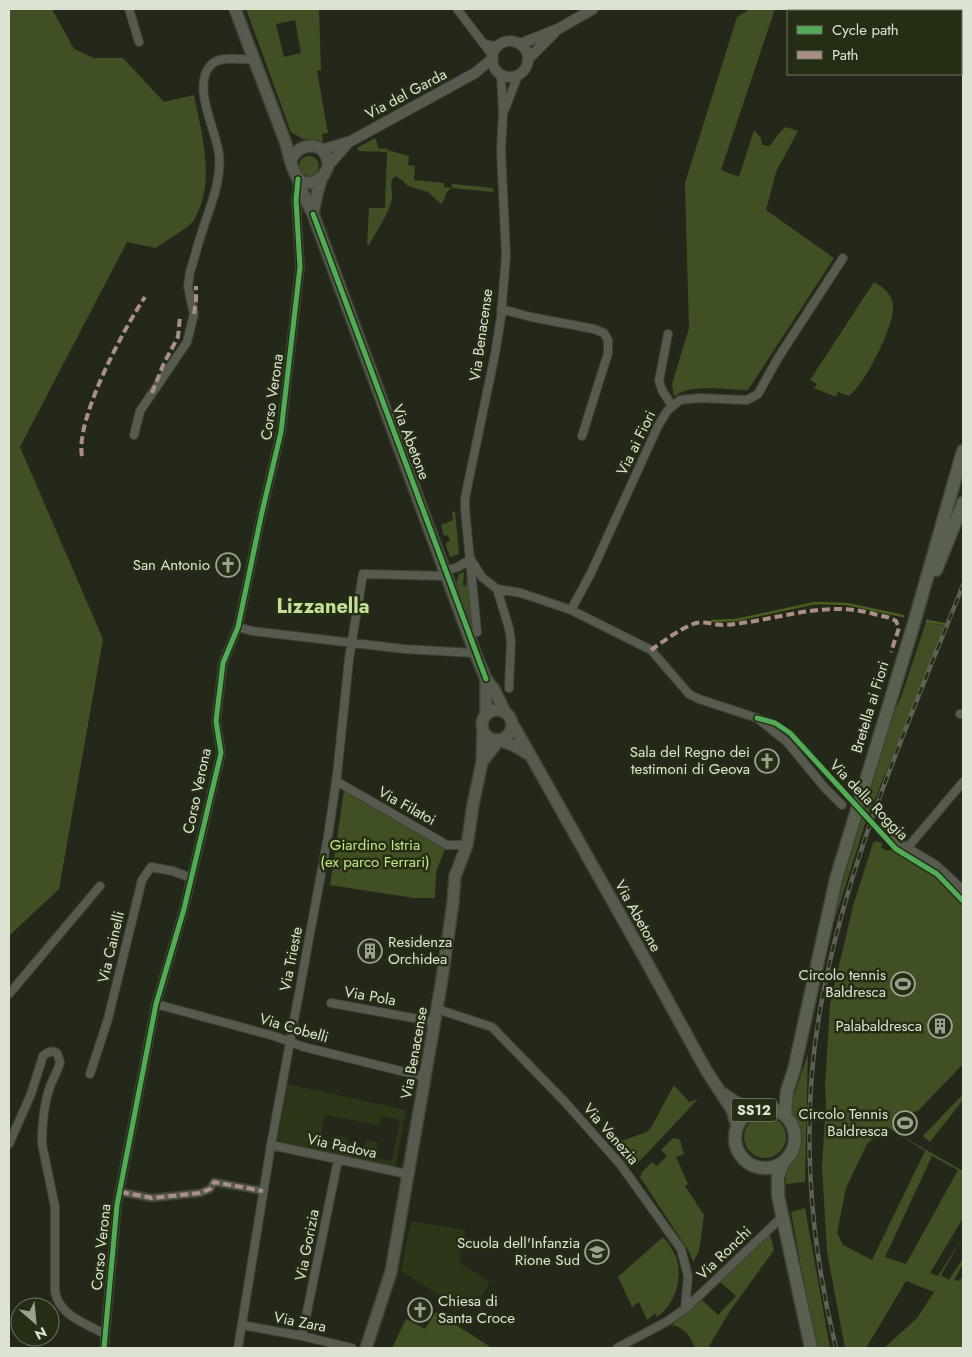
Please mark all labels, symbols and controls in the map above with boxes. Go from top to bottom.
legend [787,10,962,75]
text: Cycle path [832,19,899,41]
text: Path [832,44,858,66]
street label: Via del Garda [361,63,451,125]
street label: Via Benacense [464,287,498,383]
street label: Corso Verona [255,352,289,442]
street label: Via Abetone [387,401,436,483]
street label: Via ai Fiori [611,407,661,479]
church icon: San Antonio [215,552,241,578]
place label: San Antonio [133,554,210,576]
district label: Lizzanella [277,592,369,621]
street label: Bretella ai Fiori [846,658,894,756]
place label: Sala del Regno dei testimoni di Geova [630,741,750,780]
street label: Corso Verona [177,746,217,836]
church icon: Sala del Regno dei testimoni di Geova [754,748,780,774]
street label: Via della Roggia [825,755,913,845]
street label: Via Filatoi [374,781,440,831]
park label: Giardino Istria (ex parco Ferrari) [320,834,430,873]
street label: Via Abetone [609,876,667,956]
street label: Via Cainelli [92,909,130,985]
street label: Via Trieste [274,925,308,993]
place label: Residenza Orchidea [388,931,452,970]
building icon: Residenza Orchidea [357,938,383,964]
place label: Circolo tennis Baldresca [798,964,886,1003]
sports icon: Circolo tennis Baldresca [890,971,916,997]
street label: Via Pola [342,981,398,1011]
street label: Via Benacense [395,1005,433,1101]
street label: Via Cobelli [257,1008,331,1048]
building icon: Palabaldresca [927,1013,953,1039]
place label: Palabaldresca [836,1015,922,1037]
street label: Via Venezia [578,1098,644,1170]
road number: SS12 [732,1098,776,1122]
place label: Circolo Tennis Baldresca [799,1103,888,1142]
sports icon: Circolo Tennis Baldresca [892,1110,918,1136]
street label: Via Padova [305,1128,379,1164]
street label: Corso Verona [86,1203,116,1291]
street label: Via Gorizia [289,1207,325,1283]
street label: Via Ronchi [692,1221,756,1285]
place label: Scuola dell'Infanzia Rione Sud [457,1232,580,1271]
school or university icon: Scuola dell'Infanzia Rione Sud [584,1239,610,1265]
place label: Chiesa di Santa Croce [438,1290,515,1329]
north arrow [10,1297,60,1347]
church icon: Chiesa di Santa Croce [407,1297,433,1323]
street label: Via Zara [272,1306,328,1338]
text: N [31,1322,50,1345]

